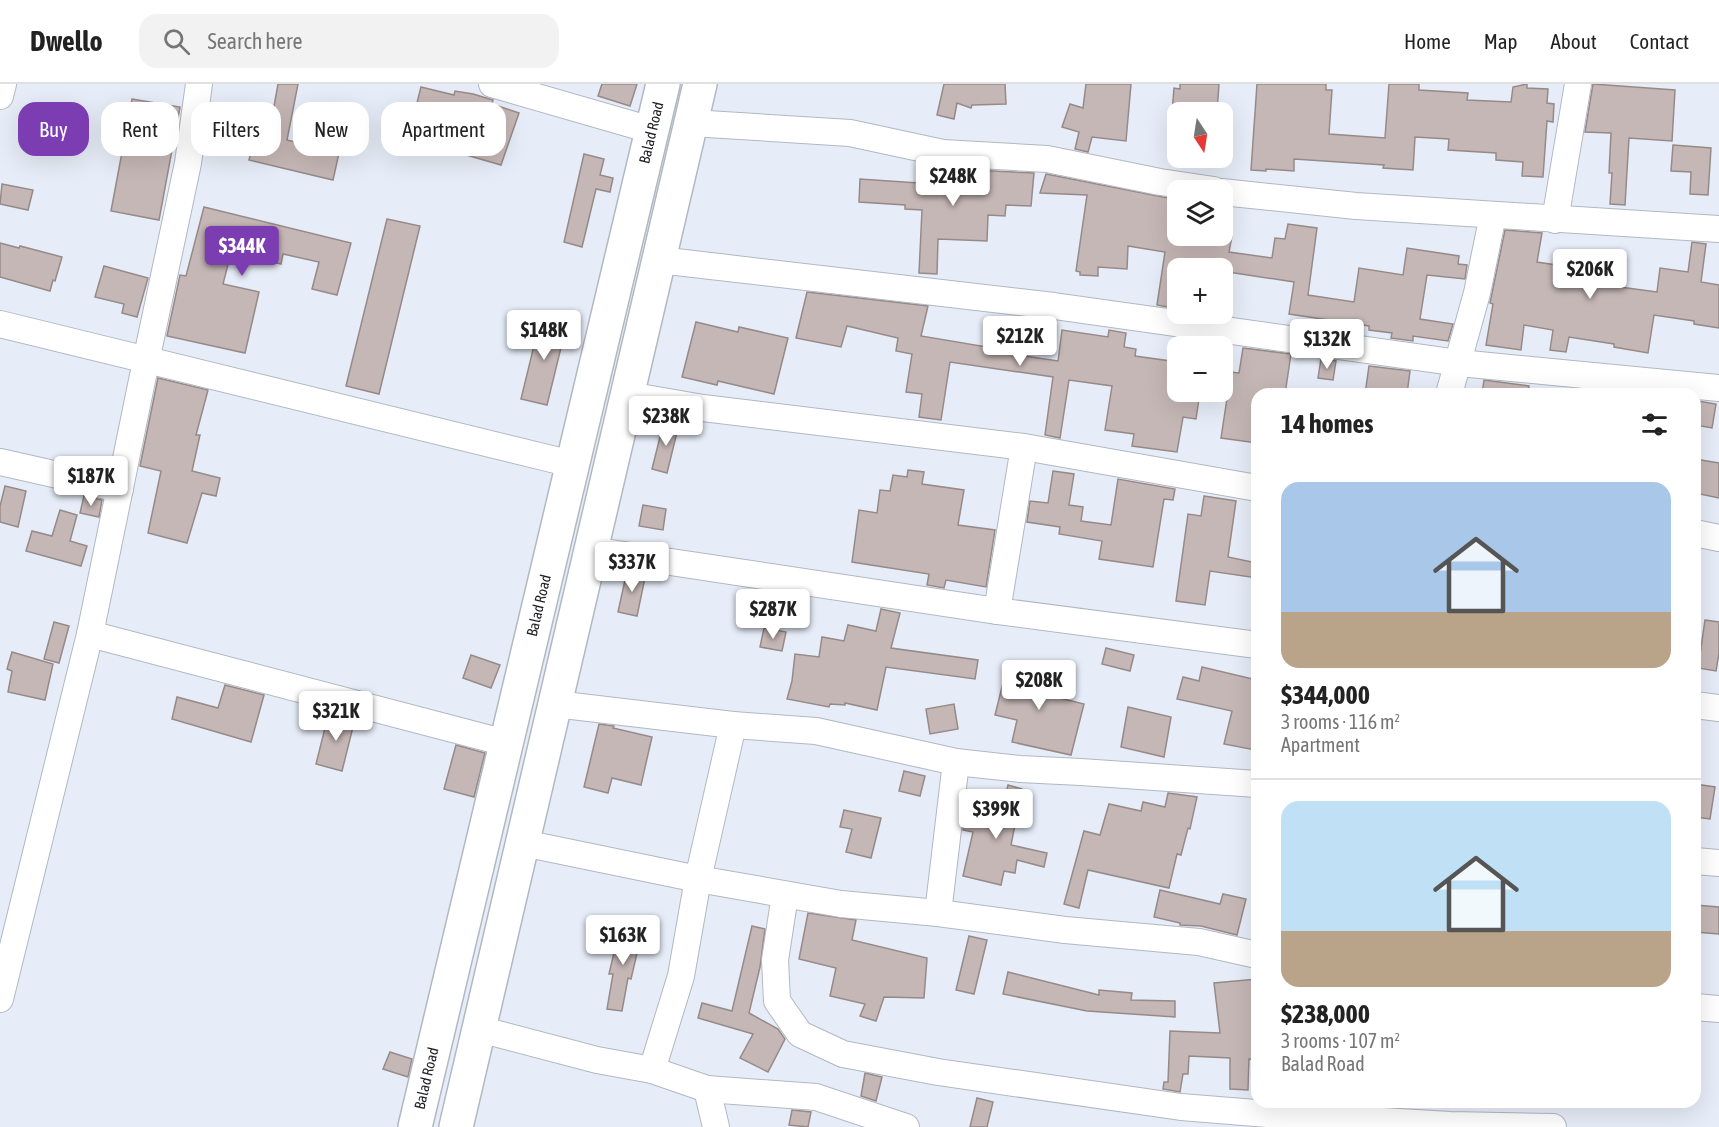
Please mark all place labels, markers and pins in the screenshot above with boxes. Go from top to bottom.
pin: $248K [911,156,995,207]
pin: $344K [200,226,284,277]
pin: $206K [1548,249,1632,300]
pin: $148K [502,310,586,361]
pin: $212K [978,316,1062,367]
pin: $132K [1285,319,1369,370]
pin: $238K [624,396,708,447]
pin: $187K [49,456,133,507]
pin: $337K [590,542,674,593]
pin: $287K [731,589,815,640]
pin: $208K [997,660,1081,711]
pin: $321K [294,691,378,742]
pin: $399K [954,789,1038,840]
pin: $163K [581,915,665,966]

